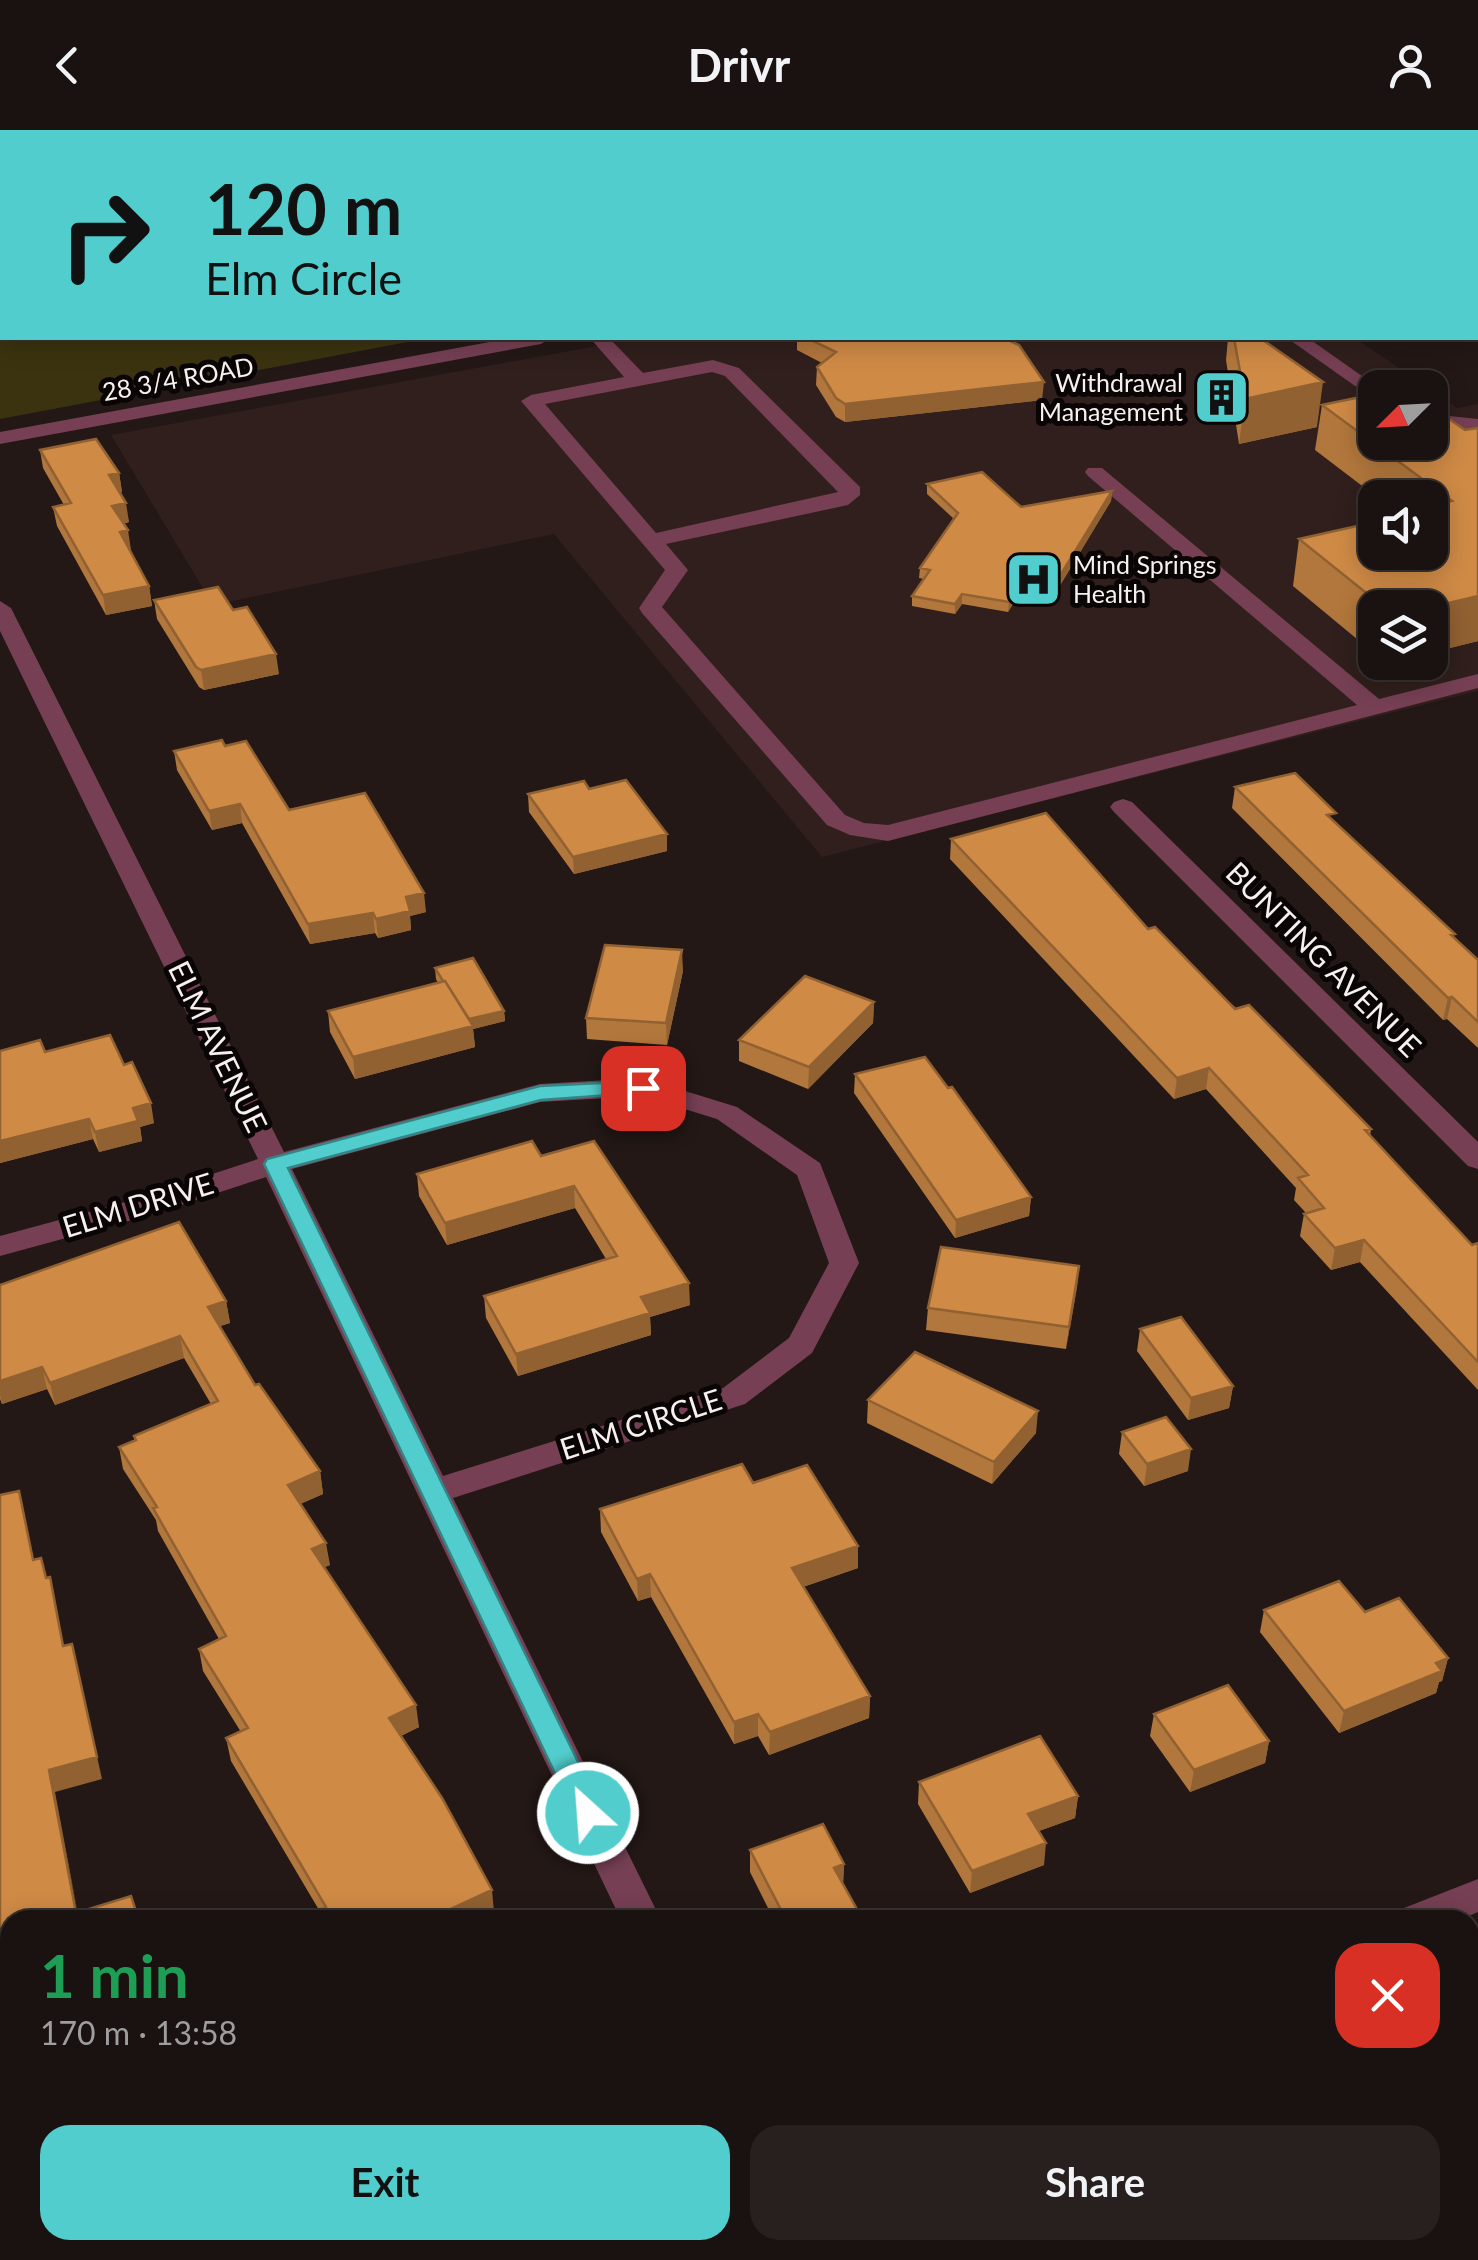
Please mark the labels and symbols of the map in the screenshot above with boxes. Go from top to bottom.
street label: 28 3/4 ROAD [100,350,256,406]
place label: Withdrawal Management [1039,367,1183,426]
building icon: Withdrawal Management [1192,367,1252,427]
north arrow [1358,370,1448,460]
hospital icon: Mind Springs Health [1004,549,1064,609]
place label: Mind Springs Health [1073,549,1217,608]
street label: BUNTING AVENUE [1220,854,1429,1063]
street label: ELM AVENUE [162,955,276,1138]
pin [601,1046,686,1131]
street label: ELM DRIVE [58,1164,217,1244]
street label: ELM CIRCLE [555,1380,726,1466]
position arrow [536,1761,640,1865]

